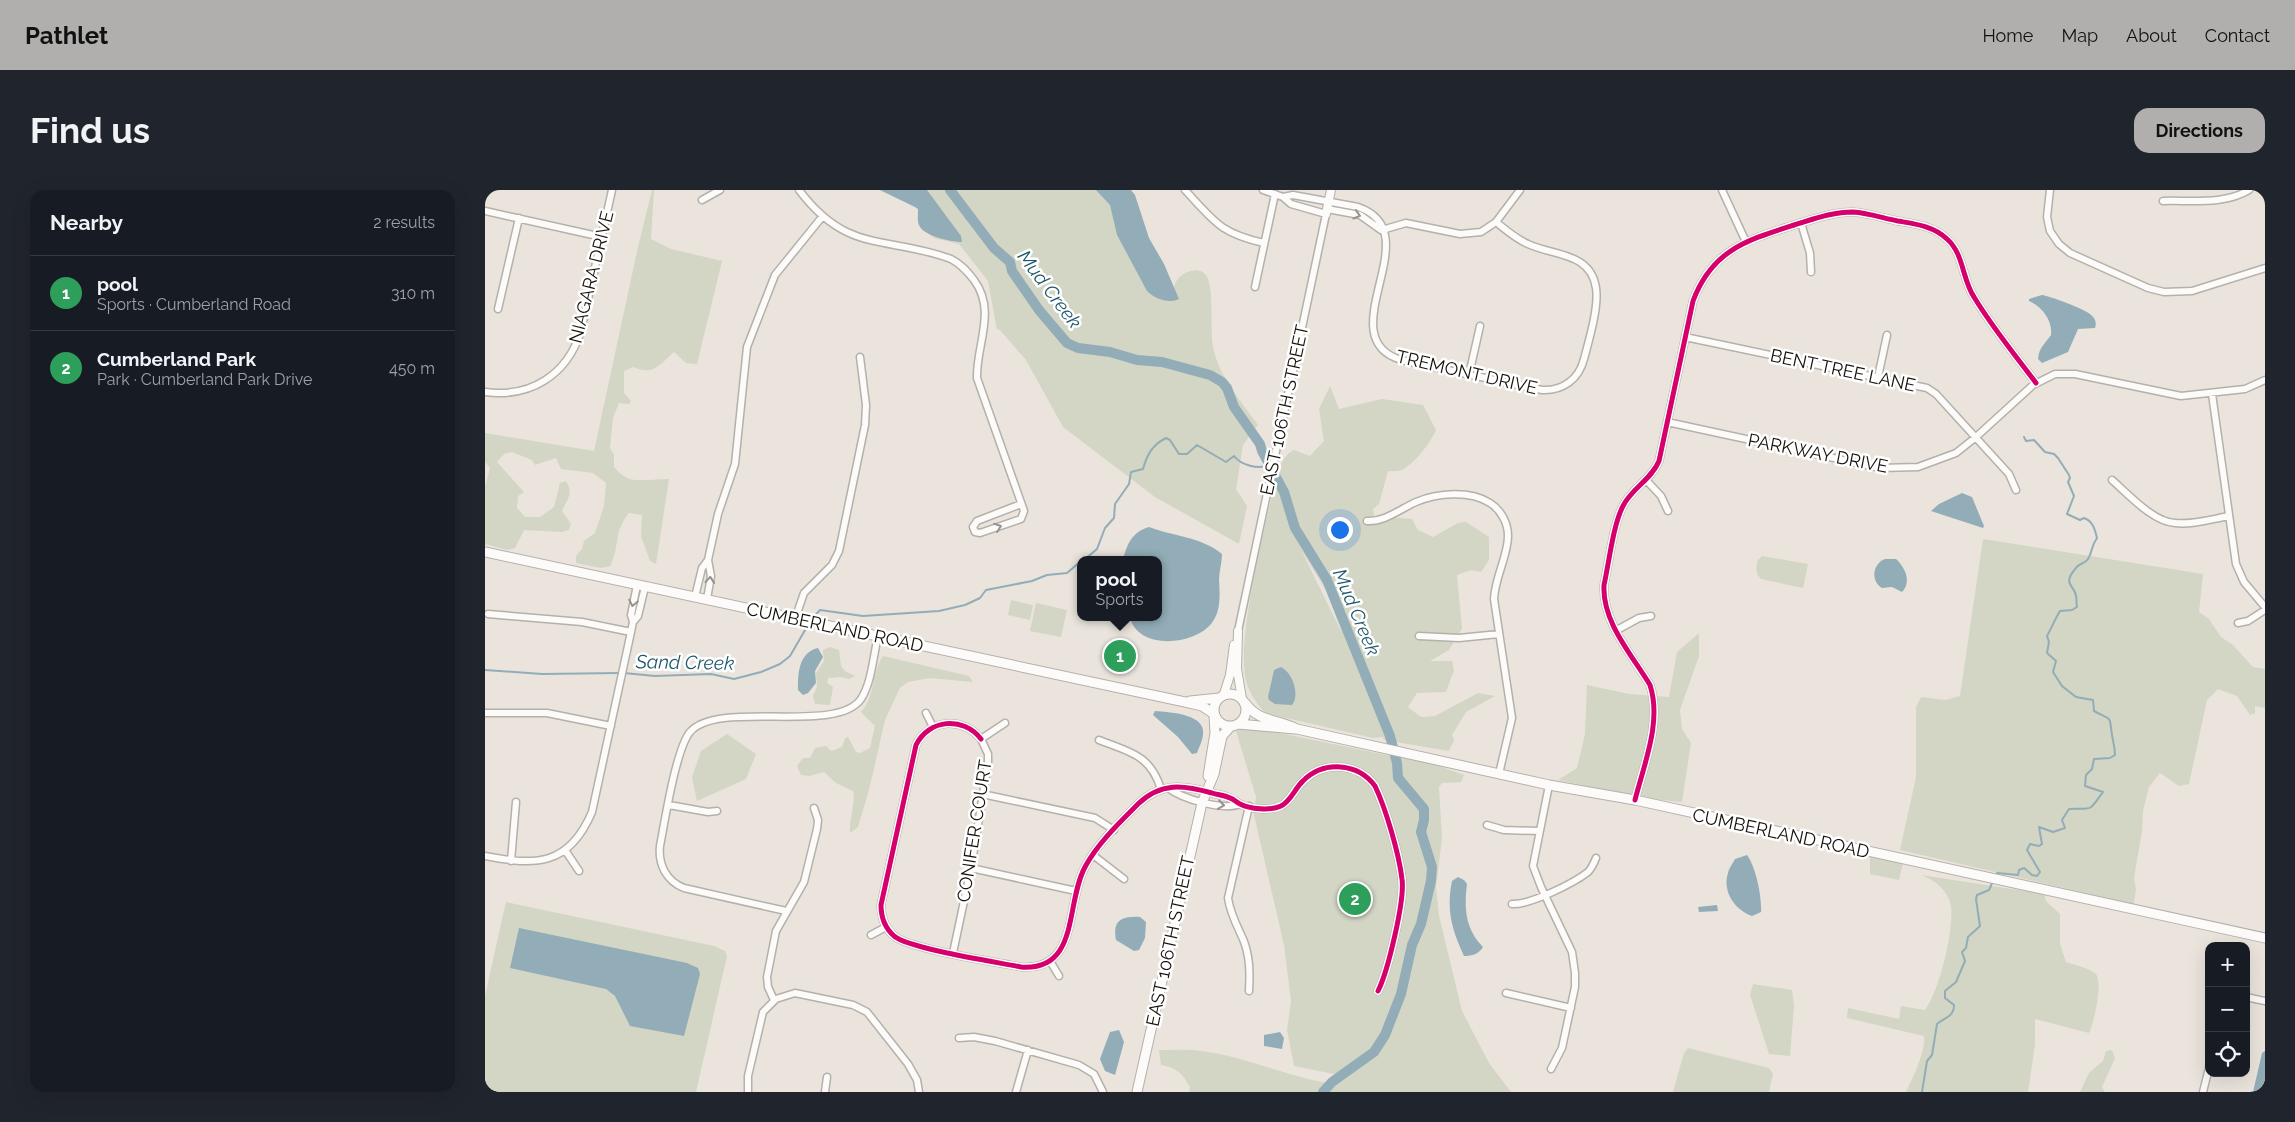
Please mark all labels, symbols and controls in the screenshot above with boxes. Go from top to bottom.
text: Pathlet [25,21,108,50]
text: Home [1982,25,2033,46]
text: Map [2061,25,2098,46]
text: About [2126,25,2177,46]
text: Contact [2205,25,2270,46]
button: Directions [2134,108,2265,153]
text: Find us [30,110,150,151]
street label: NIAGARA DRIVE [564,209,618,345]
one-way arrow [1352,209,1360,219]
text: Nearby [50,210,123,235]
text: 2 results [373,213,435,232]
water label: Mud Creek [1014,246,1086,332]
text: pool [97,273,138,295]
text: 1 [62,284,70,303]
text: 310 m [391,284,435,303]
text: Sports · Cumberland Road [97,295,291,314]
street label: EAST 106TH STREET [1256,323,1312,497]
street label: BENT TREE LANE [1768,344,1918,396]
street label: TREMONT DRIVE [1394,346,1540,398]
text: Cumberland Park [97,348,256,370]
text: 2 [61,359,71,378]
text: 450 m [389,359,435,378]
text: Park · Cumberland Park Drive [97,370,312,389]
street label: PARKWAY DRIVE [1746,429,1890,477]
your location [1327,517,1353,543]
one-way arrow [993,523,1002,533]
popup [1077,556,1162,621]
water label: Mud Creek [1329,565,1385,659]
text: pool [1096,568,1137,590]
one-way arrow [704,575,715,583]
text: Sports [1096,590,1143,609]
street label: CUMBERLAND ROAD [745,598,925,656]
one-way arrow [628,599,639,608]
pin: 1 [1104,637,1136,675]
water label: Sand Creek [635,650,734,674]
street label: CONIFER COURT [952,758,996,904]
one-way arrow [1217,799,1225,810]
street label: CUMBERLAND ROAD [1691,804,1871,862]
street label: EAST 106TH STREET [1142,854,1198,1028]
pin: 2 [1339,880,1371,918]
map controls [2205,942,2250,1077]
button: + [2205,942,2250,987]
button: − [2205,987,2250,1032]
button: locate [2205,1032,2250,1077]

